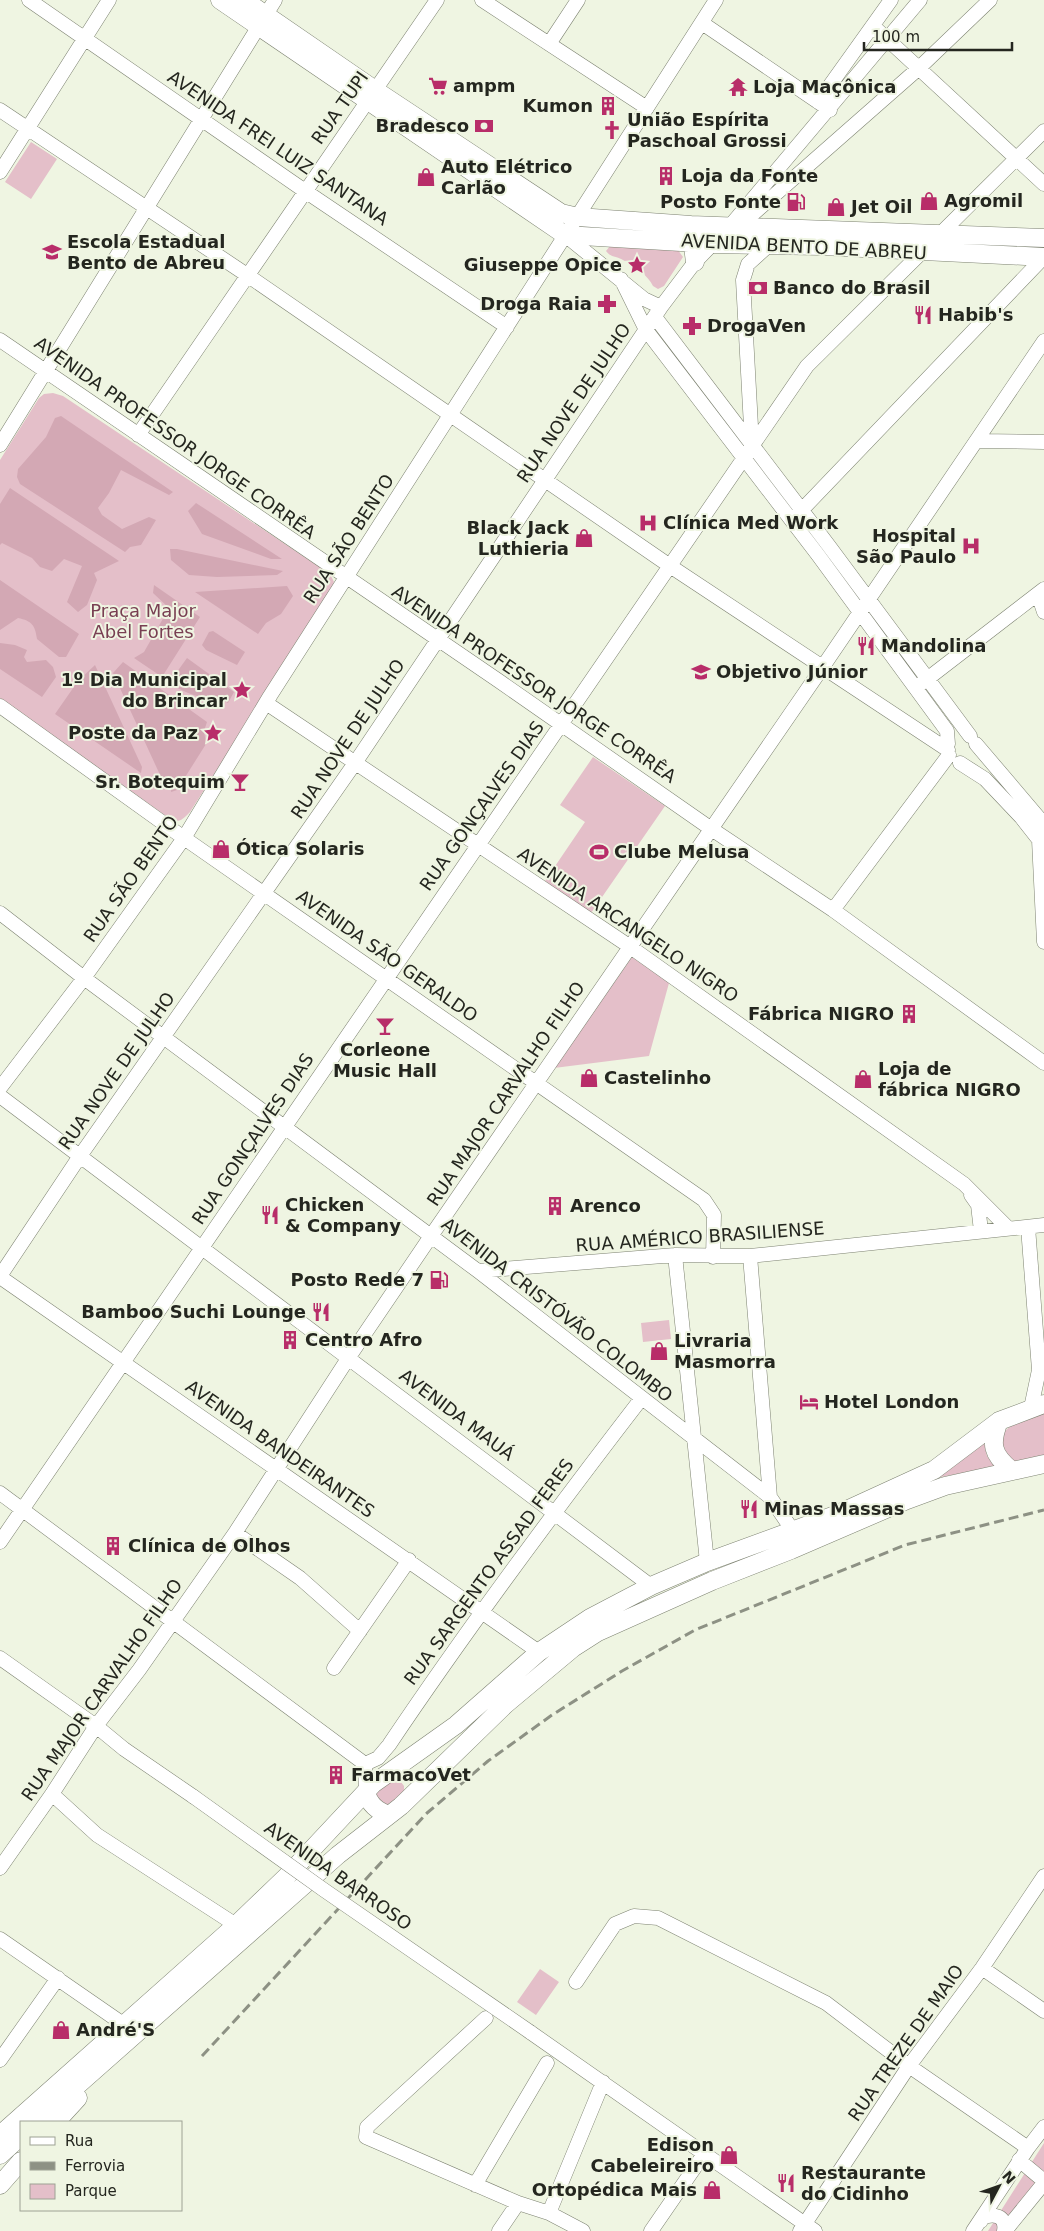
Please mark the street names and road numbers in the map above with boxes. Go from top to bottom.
street label: AVENIDA FREI LUIZ SANTANA [164,66,393,230]
street label: RUA TUPI [307,67,372,148]
street label: AVENIDA BENTO DE ABREU [681,230,927,263]
street label: RUA NOVE DE JULHO [512,319,635,486]
street label: AVENIDA PROFESSOR JORGE CORRÊA [31,332,320,544]
street label: RUA SÃO BENTO [299,470,398,607]
street label: AVENIDA PROFESSOR JORGE CORRÊA [388,580,681,787]
street label: RUA NOVE DE JULHO [286,655,409,822]
street label: RUA GONÇALVES DIAS [415,717,548,894]
street label: RUA SÃO BENTO [79,811,182,946]
street label: AVENIDA ARCANGELO NIGRO [514,843,743,1006]
street label: AVENIDA SÃO GERALDO [293,885,482,1026]
street label: RUA MAJOR CARVALHO FILHO [423,978,589,1210]
street label: RUA NOVE DE JULHO [54,988,179,1154]
street label: RUA GONÇALVES DIAS [187,1049,318,1228]
street label: AVENIDA CRISTÓVÃO COLOMBO [438,1213,677,1406]
street label: RUA AMÉRICO BRASILIENSE [575,1217,825,1256]
street label: AVENIDA MAUÁ [396,1365,519,1465]
street label: AVENIDA BANDEIRANTES [182,1375,379,1522]
street label: RUA SARGENTO ASSAD FERES [399,1455,578,1689]
street label: RUA MAJOR CARVALHO FILHO [17,1575,186,1805]
street label: AVENIDA BARROSO [261,1817,416,1934]
street label: RUA TREZE DE MAIO [844,1960,968,2125]

